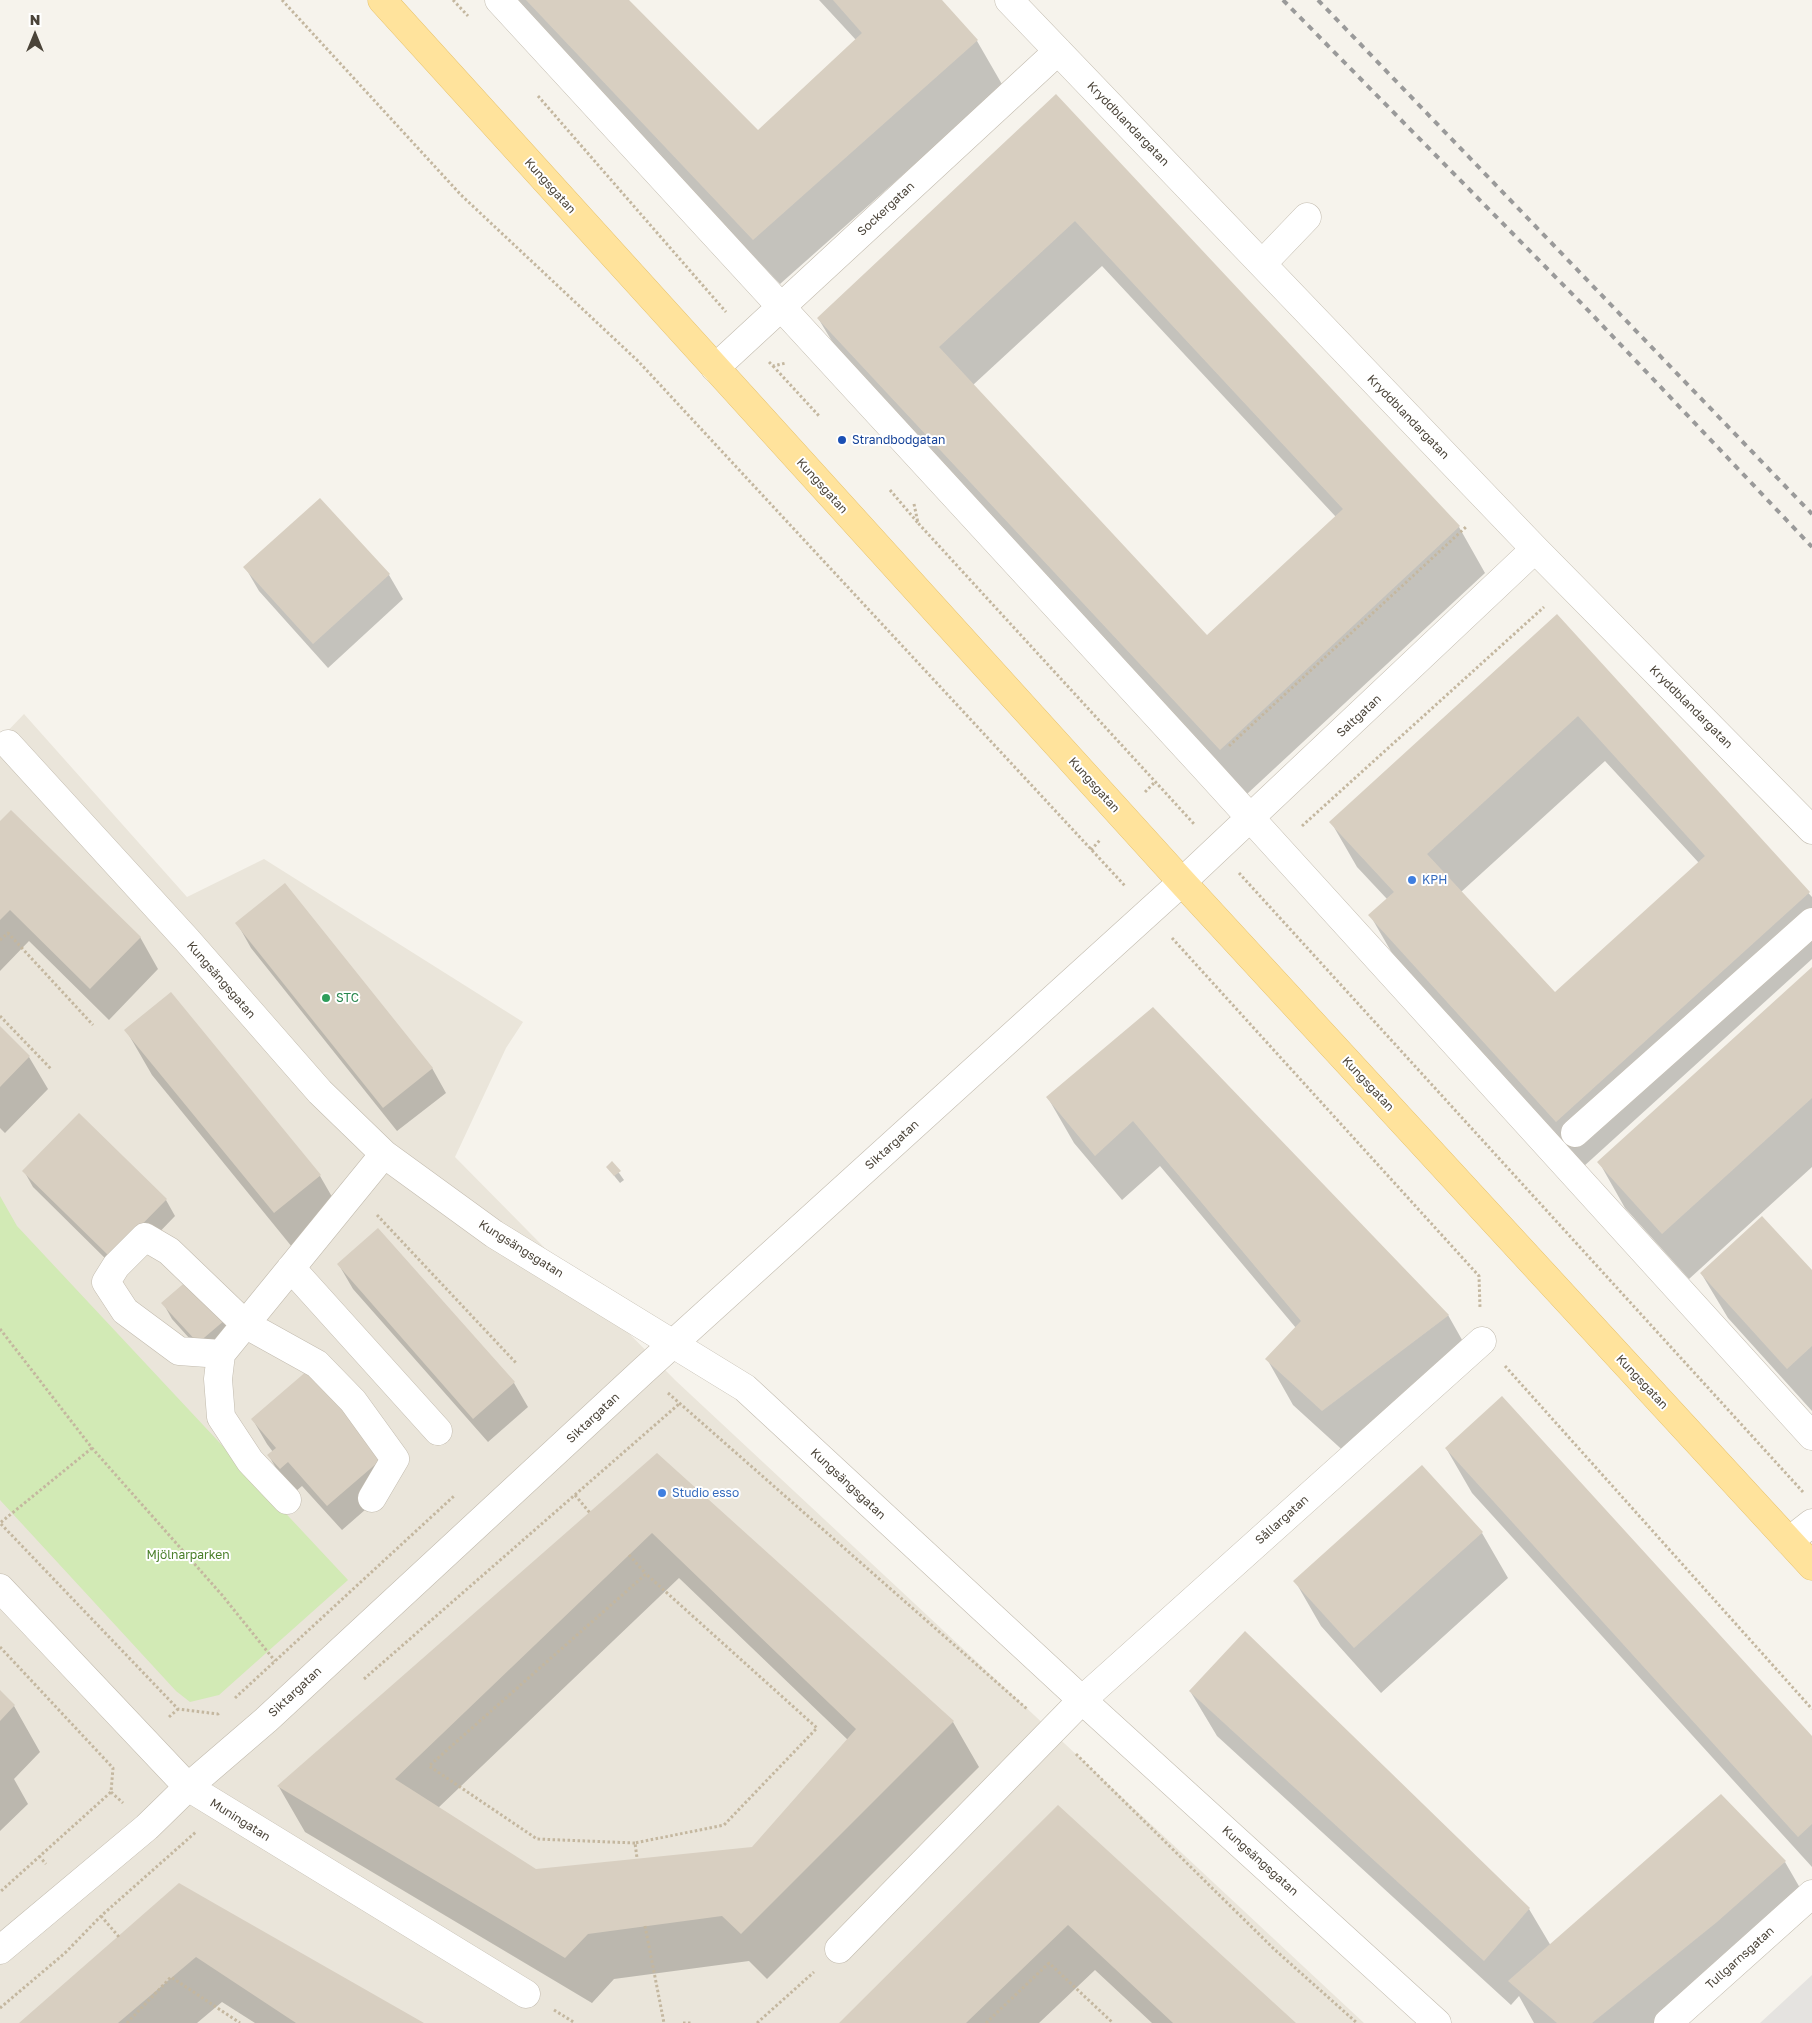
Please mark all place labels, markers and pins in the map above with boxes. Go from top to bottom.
place label: Strandbodgatan [852,433,945,447]
marker: Strandbodgatan [836,434,848,446]
place label: KPH [1422,873,1447,887]
marker: KPH [1406,874,1418,886]
place label: STC [336,991,359,1005]
marker: STC [320,992,332,1004]
place label: Studio esso [672,1486,739,1500]
marker: Studio esso [656,1487,668,1499]

